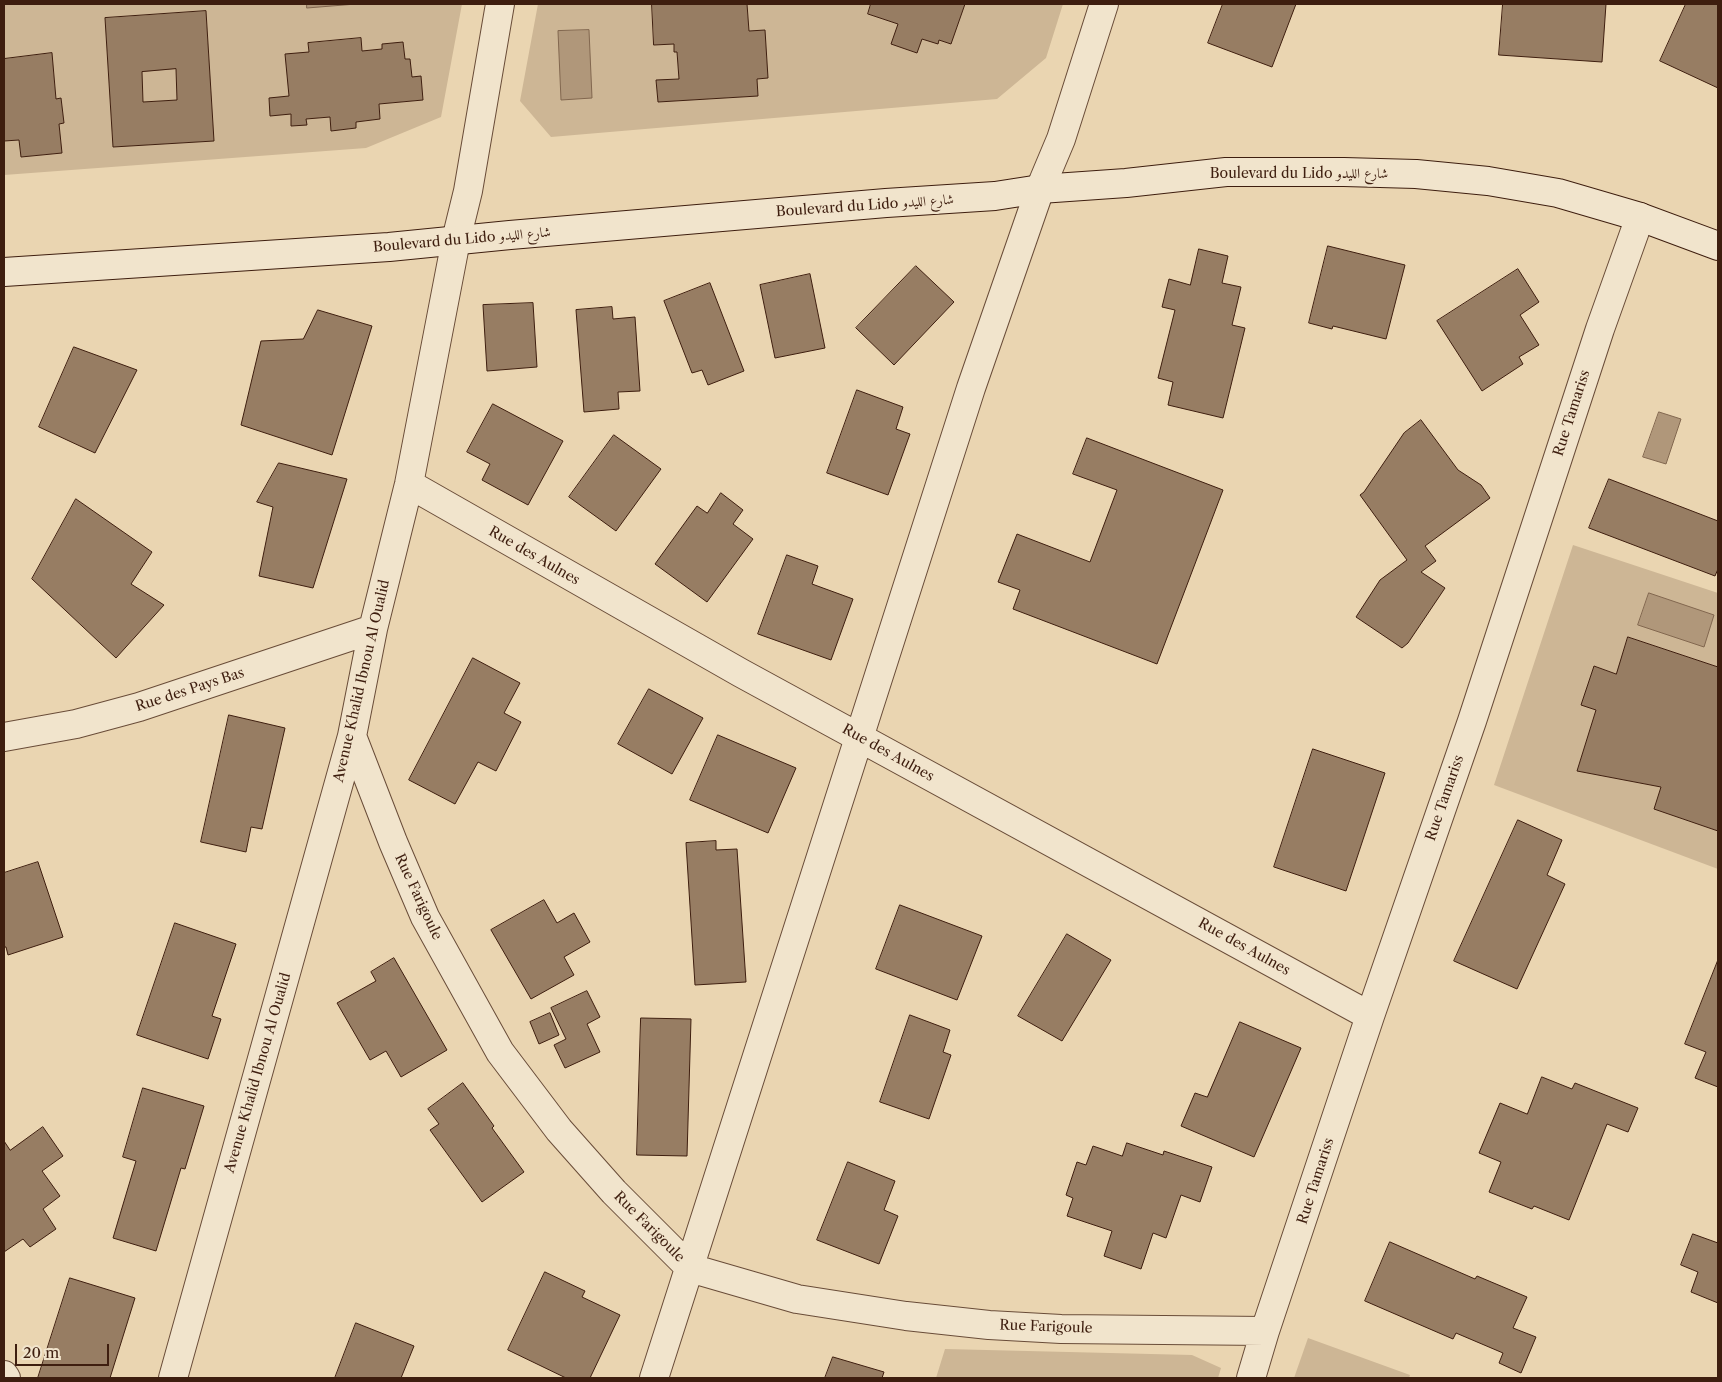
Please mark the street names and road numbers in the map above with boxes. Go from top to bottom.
street label: Boulevard du Lido شارع الليدو [1210,166,1388,182]
street label: Boulevard du Lido شارع الليدو [775,191,955,221]
street label: Boulevard du Lido شارع الليدو [372,224,552,256]
street label: Rue Tamariss [1550,368,1594,458]
street label: Rue des Aulnes [486,523,582,589]
street label: Avenue Khalid Ibnou Al Oualid [330,578,394,784]
street label: Rue des Pays Bas [134,665,246,715]
street label: Rue des Aulnes [839,721,937,785]
street label: Rue Tamariss [1422,753,1468,843]
street label: Rue Farigoule [391,851,445,943]
street label: Rue des Aulnes [1195,915,1293,979]
street label: Avenue Khalid Ibnou Al Oualid [221,971,295,1175]
street label: Rue Tamariss [1294,1136,1338,1226]
street label: Rue Farigoule [610,1188,688,1266]
street label: Rue Farigoule [999,1317,1093,1337]

